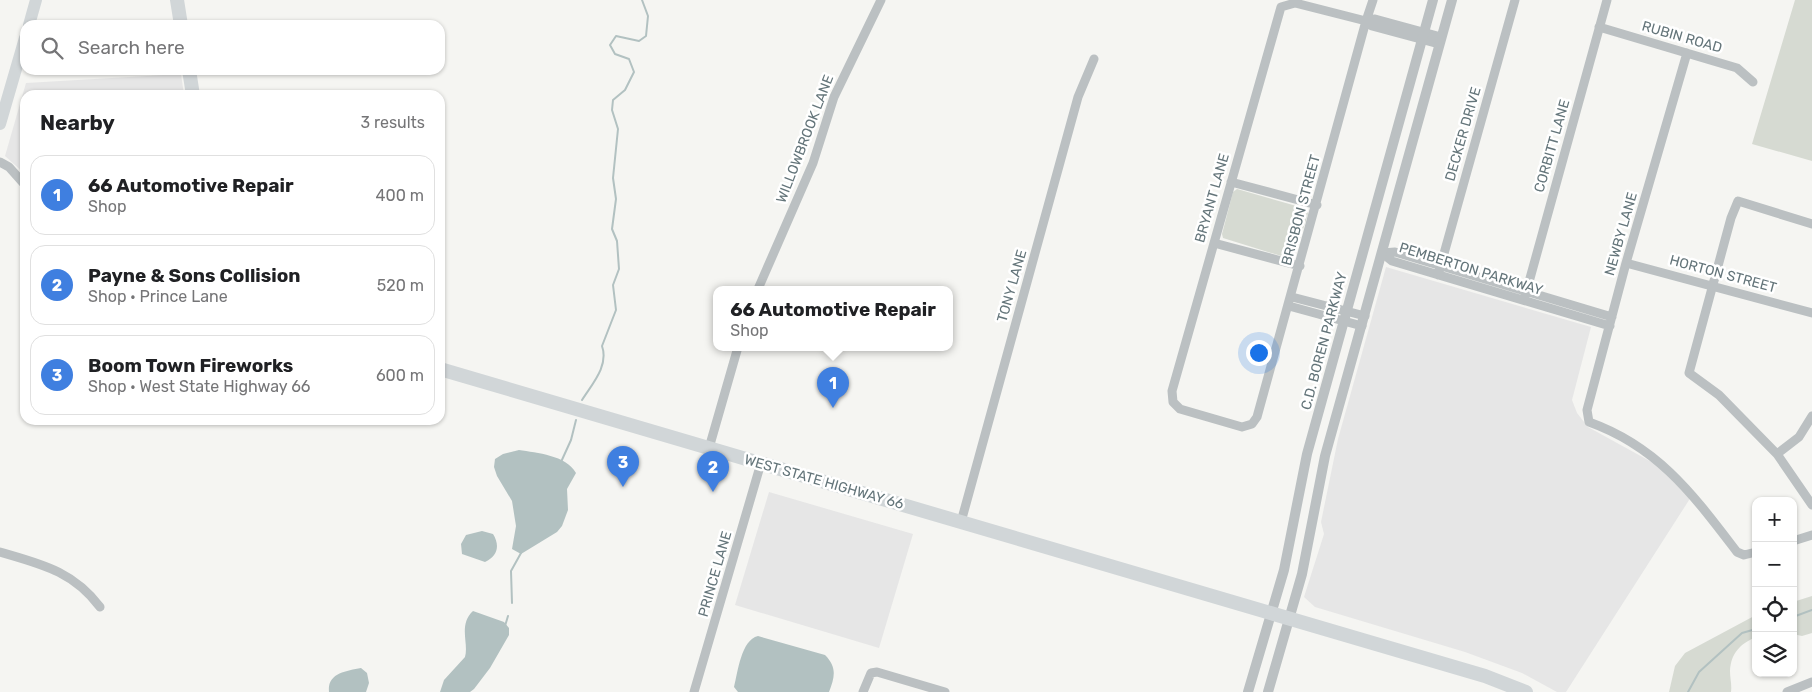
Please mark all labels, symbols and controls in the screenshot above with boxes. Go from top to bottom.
street label: RUBIN ROAD [1640,17,1724,57]
search box [20,20,445,75]
icon: search [38,34,66,62]
text: Search here [78,36,185,59]
street label: WILLOWBROOK LANE [773,73,837,205]
street label: DECKER DRIVE [1441,85,1485,183]
street label: CORBITT LANE [1531,98,1573,194]
text: Nearby [40,110,115,135]
text: 3 results [360,113,425,132]
street label: BRYANT LANE [1191,151,1233,245]
street label: BRISBON STREET [1278,153,1324,267]
text: 66 Automotive Repair [88,174,294,197]
text: 1 [53,186,61,205]
text: 400 m [376,186,424,205]
street label: NEWBY LANE [1601,190,1641,278]
text: Shop [88,197,126,216]
street label: PEMBERTON PARKWAY [1397,239,1545,299]
street label: TONY LANE [994,248,1030,324]
street label: HORTON STREET [1668,252,1778,296]
text: Payne & Sons Collision [88,264,301,287]
street label: C.D. BOREN PARKWAY [1297,270,1351,412]
text: 2 [52,276,62,295]
text: 520 m [377,276,424,295]
popup [713,286,953,351]
text: Shop · Prince Lane [88,287,228,306]
text: 66 Automotive Repair [730,298,936,321]
text: Shop [730,321,769,340]
your location [1246,340,1272,366]
text: Boom Town Fireworks [88,354,293,377]
text: 3 [52,366,62,385]
text: 600 m [376,366,424,385]
pin: 1 [817,367,849,408]
text: Shop · West State Highway 66 [88,377,311,396]
pin: 3 [607,446,639,487]
pin: 2 [697,451,729,492]
street label: WEST STATE HIGHWAY 66 [742,451,906,513]
map controls [1752,497,1797,677]
button: + [1752,497,1797,542]
street label: PRINCE LANE [695,529,735,619]
button: − [1752,542,1797,587]
button: locate [1752,587,1797,632]
button: layers [1752,632,1797,677]

